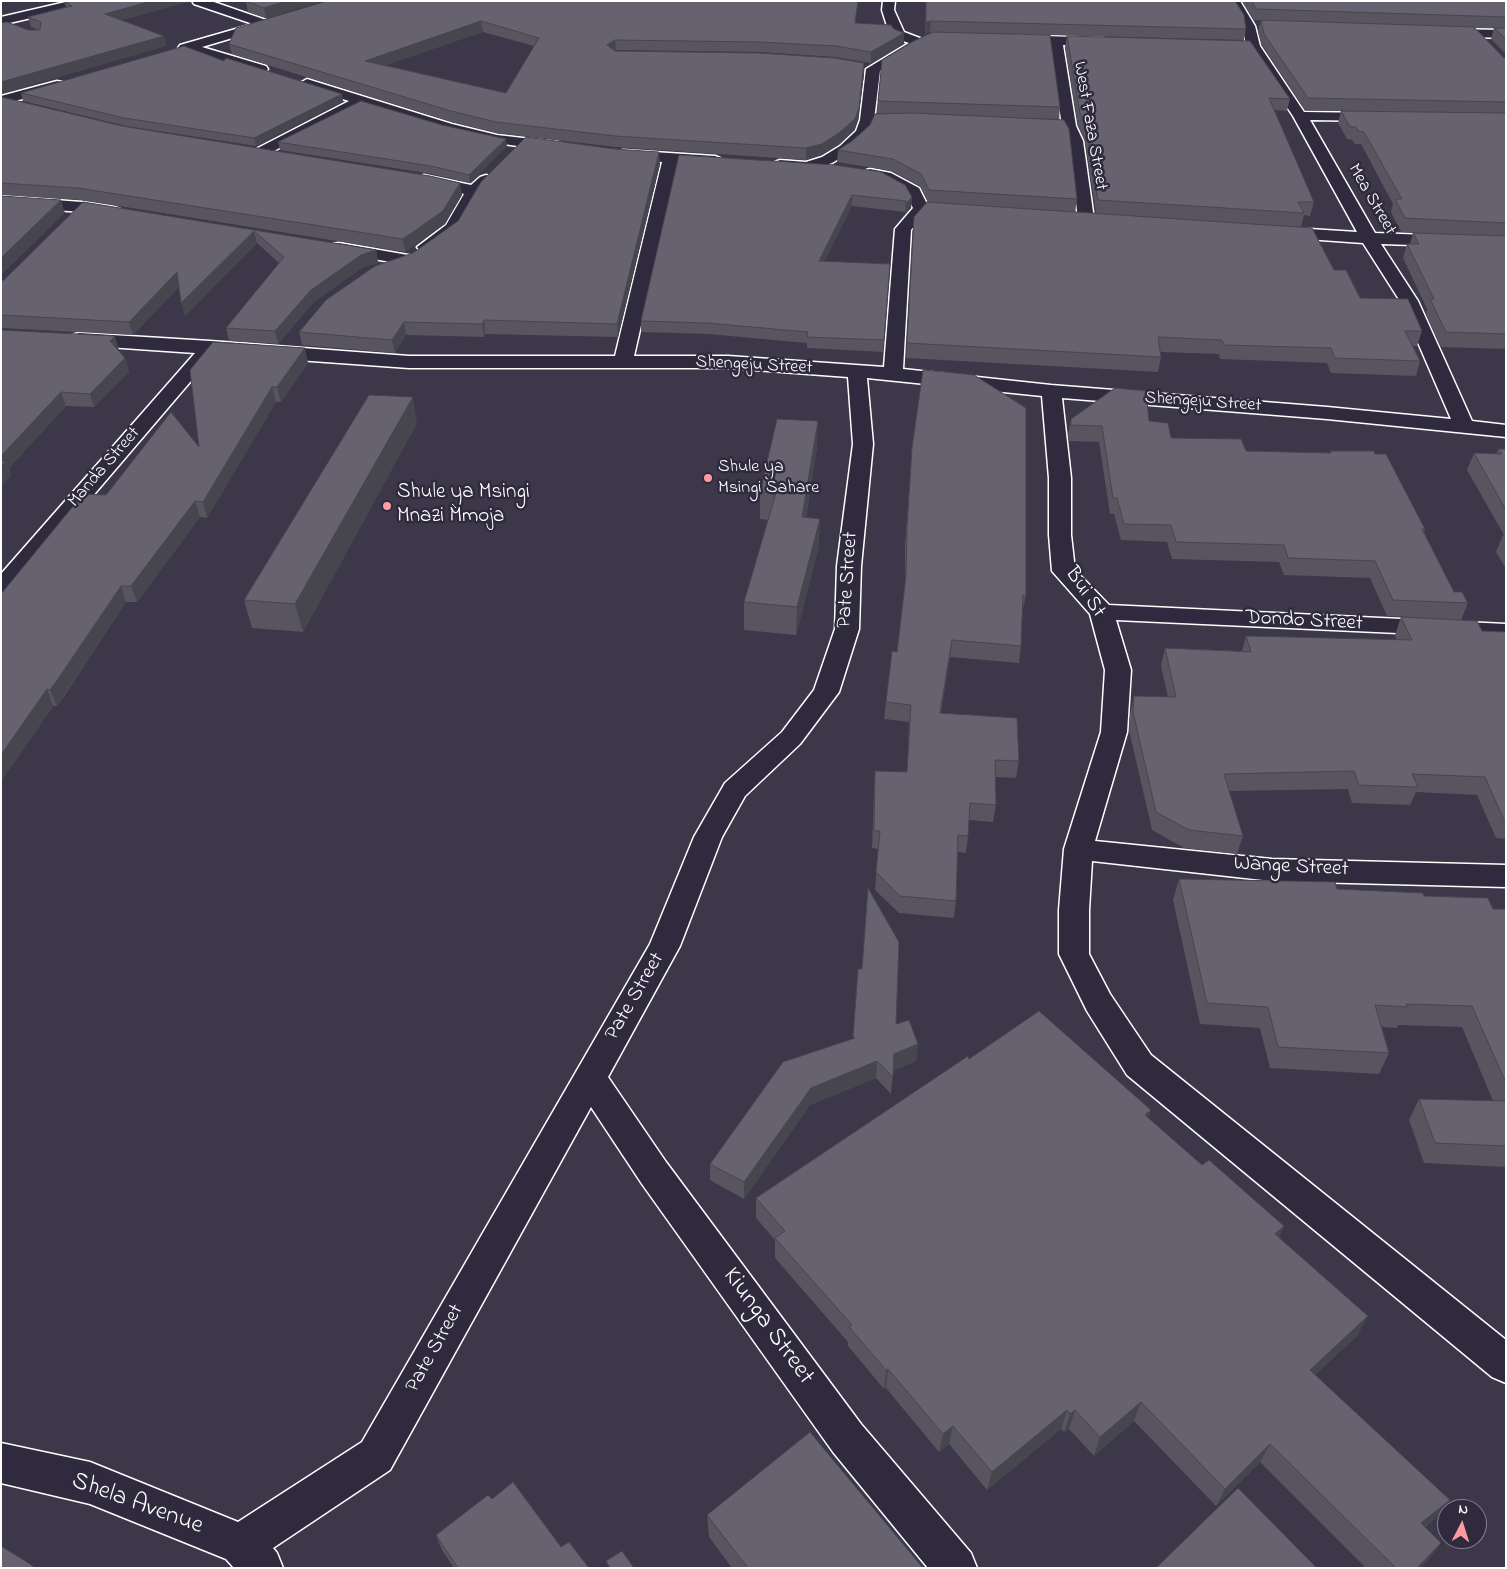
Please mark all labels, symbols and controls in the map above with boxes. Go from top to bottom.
street label: West Faza Street [1067,60,1111,192]
street label: Mea Street [1342,161,1400,239]
street label: Shengeju Street [695,352,813,380]
street label: Shengeju Street [1144,388,1262,418]
street label: Manda Street [64,423,146,513]
place label: Shule ya Msingi Sahare [718,457,819,499]
marker: Shule ya Msingi Sahare [702,472,714,484]
place label: Shule ya Msingi Mnazi Mmoja [397,481,530,531]
marker: Shule ya Msingi Mnazi Mmoja [381,500,393,512]
street label: Pate Street [833,531,865,629]
street label: Bui St [1058,563,1110,623]
street label: Dondo Street [1245,606,1363,638]
street label: Wange Street [1233,852,1349,884]
street label: Pate Street [601,949,671,1045]
street label: Kiunga Street [715,1263,819,1391]
street label: Pate Street [401,1301,471,1397]
street label: Shela Avenue [67,1467,207,1543]
north arrow [1437,1499,1487,1549]
text: N [1458,1499,1469,1520]

